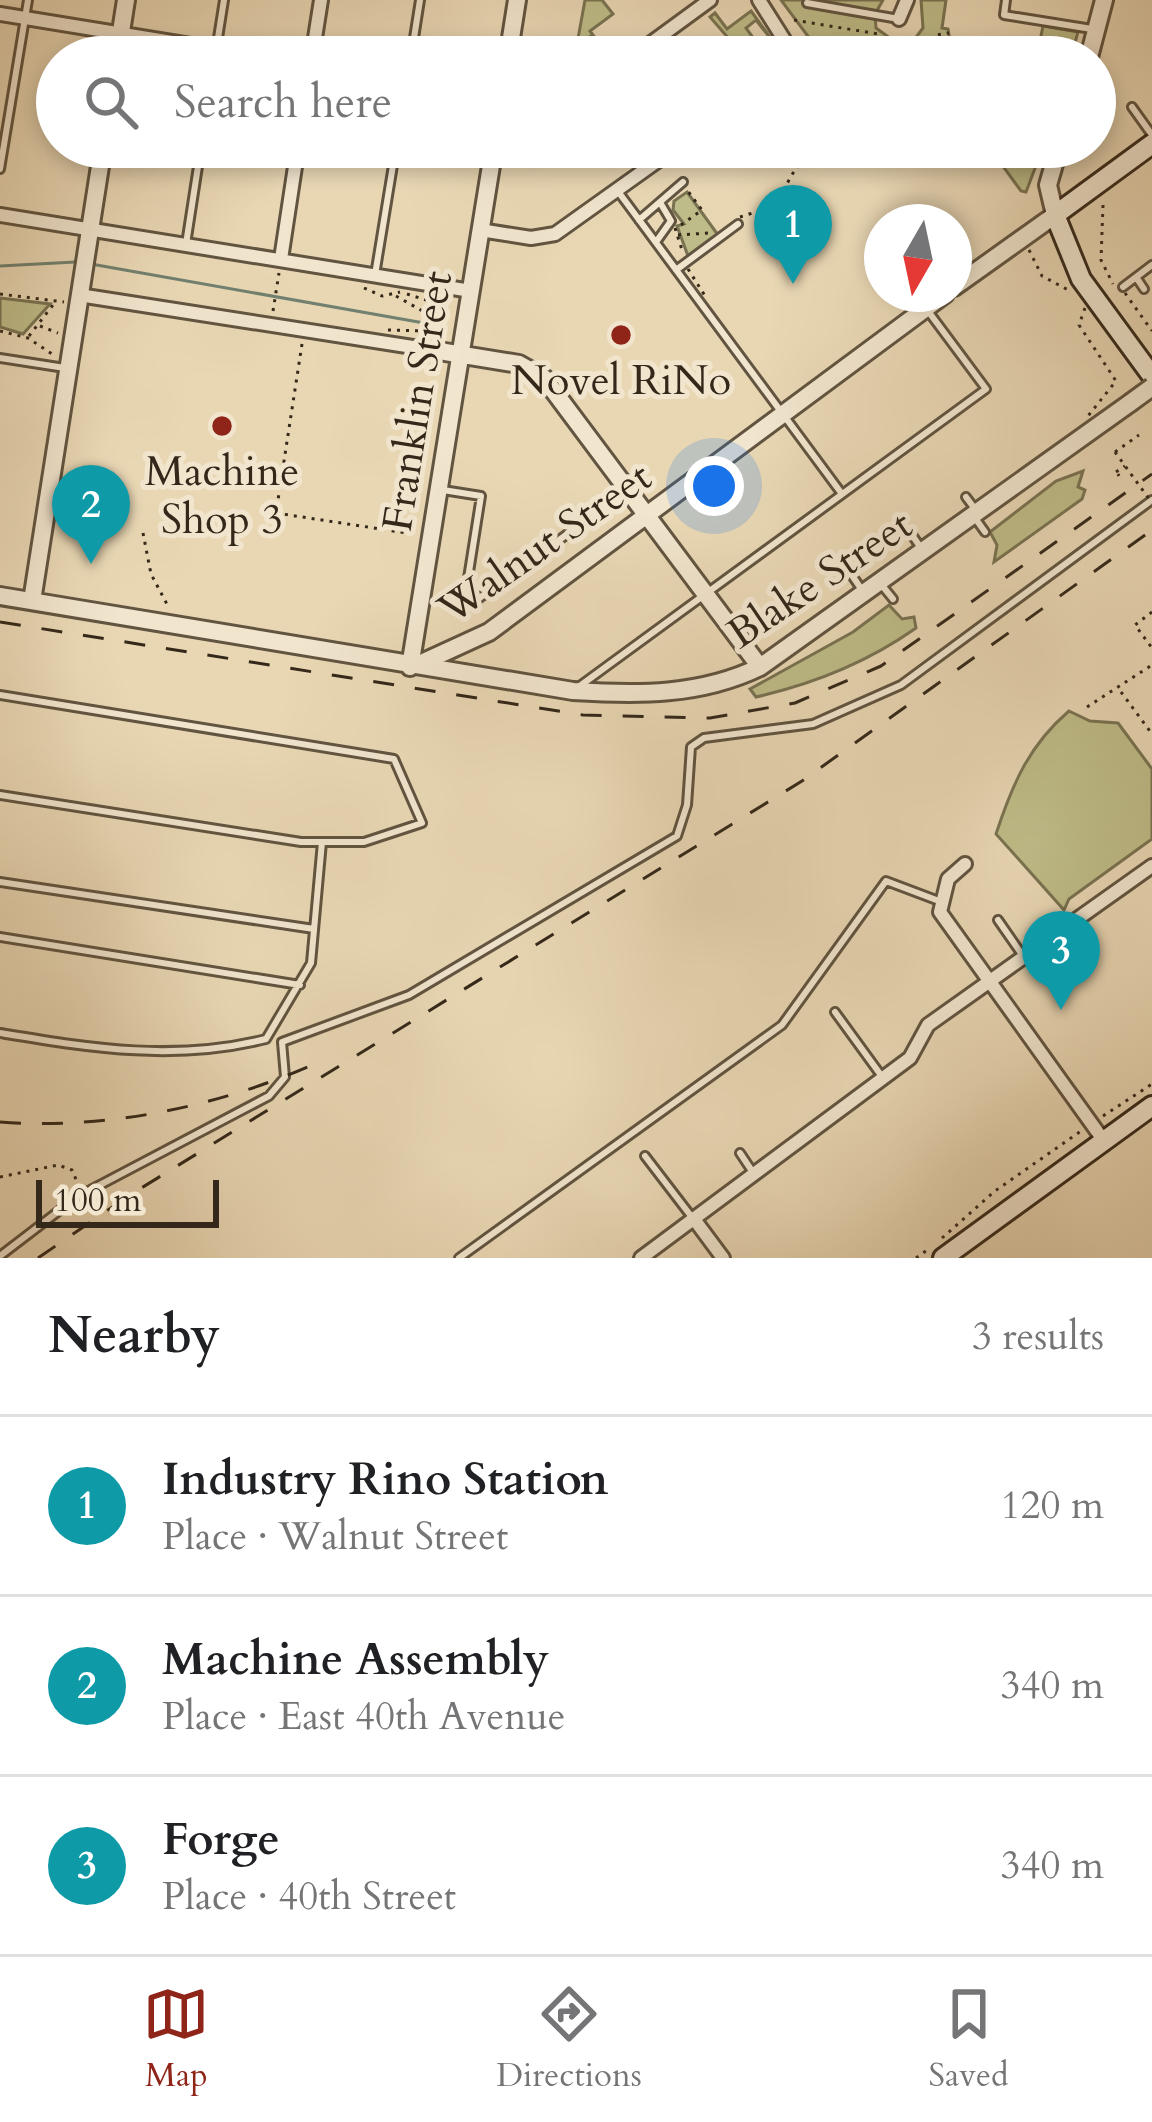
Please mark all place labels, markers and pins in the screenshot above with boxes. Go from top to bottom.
pin: 1 [754,185,832,284]
marker: Novel RiNo [608,322,634,348]
place label: Novel RiNo [511,352,731,409]
marker: Machine Shop 3 [209,413,235,439]
place label: Machine Shop 3 [145,443,299,548]
pin: 2 [52,465,130,564]
pin: 3 [1022,911,1100,1010]

